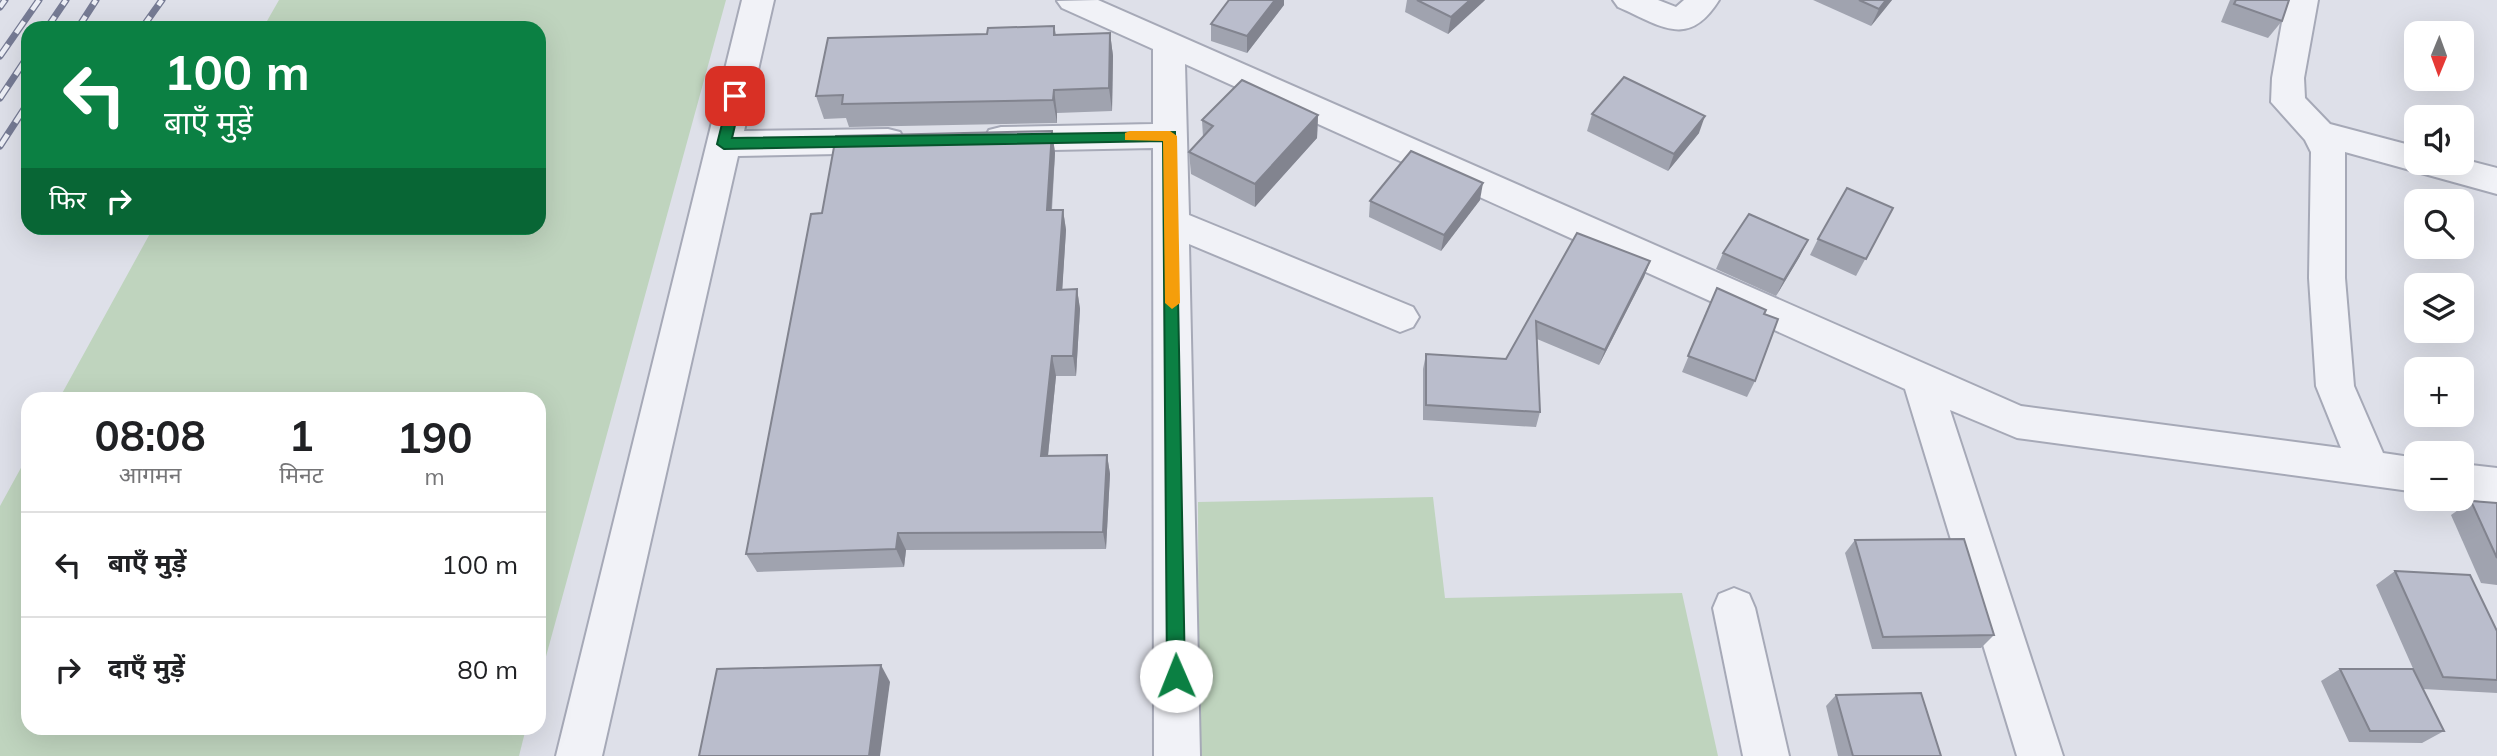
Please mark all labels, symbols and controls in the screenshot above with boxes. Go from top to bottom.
north arrow [2404,21,2474,91]
map controls [2404,21,2474,511]
text: 100 m [164,41,310,102]
icon: left [49,49,140,140]
pin [705,66,765,126]
icon: arrive [716,77,754,115]
text: बाएँ मुड़ें [164,102,253,142]
button: sound [2404,105,2474,175]
icon: right [100,182,138,220]
text: फिर [49,183,86,216]
button: search [2404,189,2474,259]
button: layers [2404,273,2474,343]
button: + [2404,357,2474,427]
text: 08:08 [95,409,206,462]
text: 1 [289,409,314,462]
text: 190 [397,411,472,464]
button: − [2404,441,2474,511]
text: आगमन [119,460,182,489]
text: मिनट [279,460,323,489]
text: m [425,462,445,491]
icon: left [49,546,87,584]
text: बाएँ मुड़ें [108,546,186,579]
text: 100 m [442,548,518,581]
position arrow [1139,639,1213,713]
icon: right [49,651,87,689]
text: दाएँ मुड़ें [108,651,185,684]
text: 80 m [457,653,518,686]

